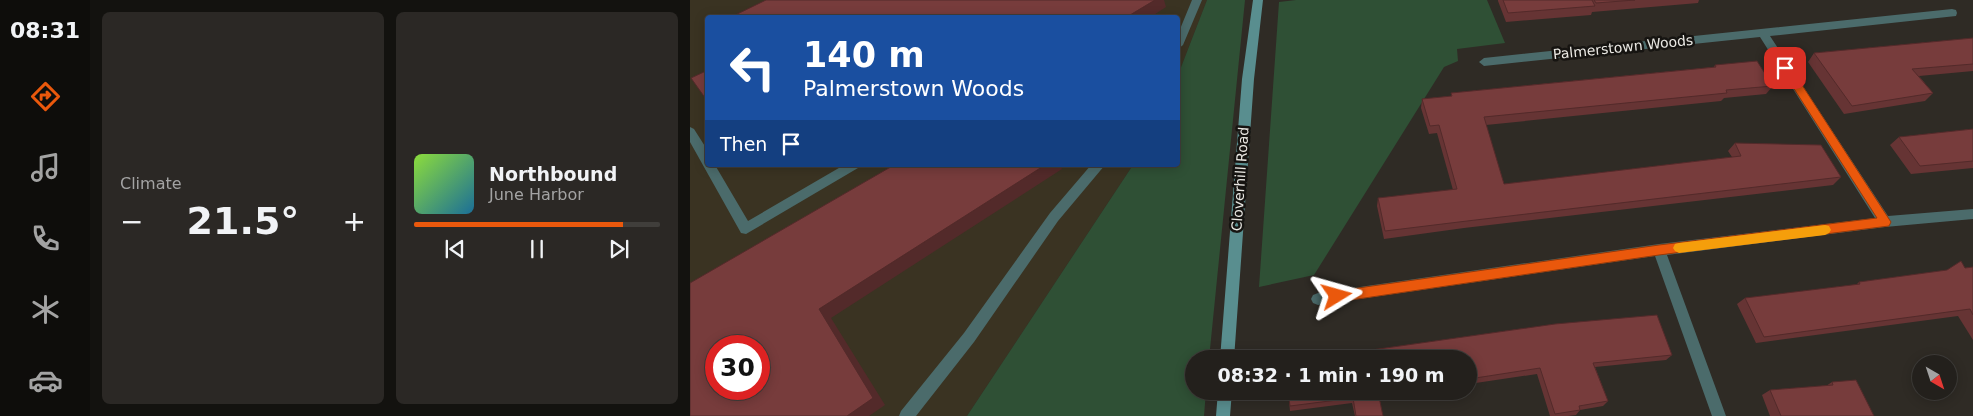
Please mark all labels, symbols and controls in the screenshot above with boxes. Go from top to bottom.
text: 08:31 [10,18,80,43]
street label: Palmerstown Woods [1552,32,1694,62]
icon: left [720,35,785,100]
text: 140 m [803,35,925,75]
pin [1764,47,1806,89]
icon: arrive [1771,54,1799,82]
text: Palmerstown Woods [803,76,1024,101]
icon: directions [28,79,63,114]
street label: Cloverhill Road [1228,126,1252,232]
icon: arrive [777,130,805,158]
text: Then [720,133,767,155]
icon: music [28,150,63,185]
text: Northbound [489,163,617,185]
text: Climate [120,174,182,193]
text: June Harbor [489,185,584,204]
text: 21.5° [187,199,299,243]
text: − [120,205,143,238]
text: + [343,205,366,238]
icon: phone [28,221,63,256]
icon: previous [441,235,469,263]
icon: pause [523,235,551,263]
icon: next [605,235,633,263]
position arrow [1310,269,1362,321]
icon: climate [28,292,63,327]
speed limit sign: 30 [705,335,770,400]
north arrow [1912,355,1958,400]
map controls [1912,355,1957,400]
icon: car [28,363,63,398]
text: 08:32 · 1 min · 190 m [1217,364,1445,386]

